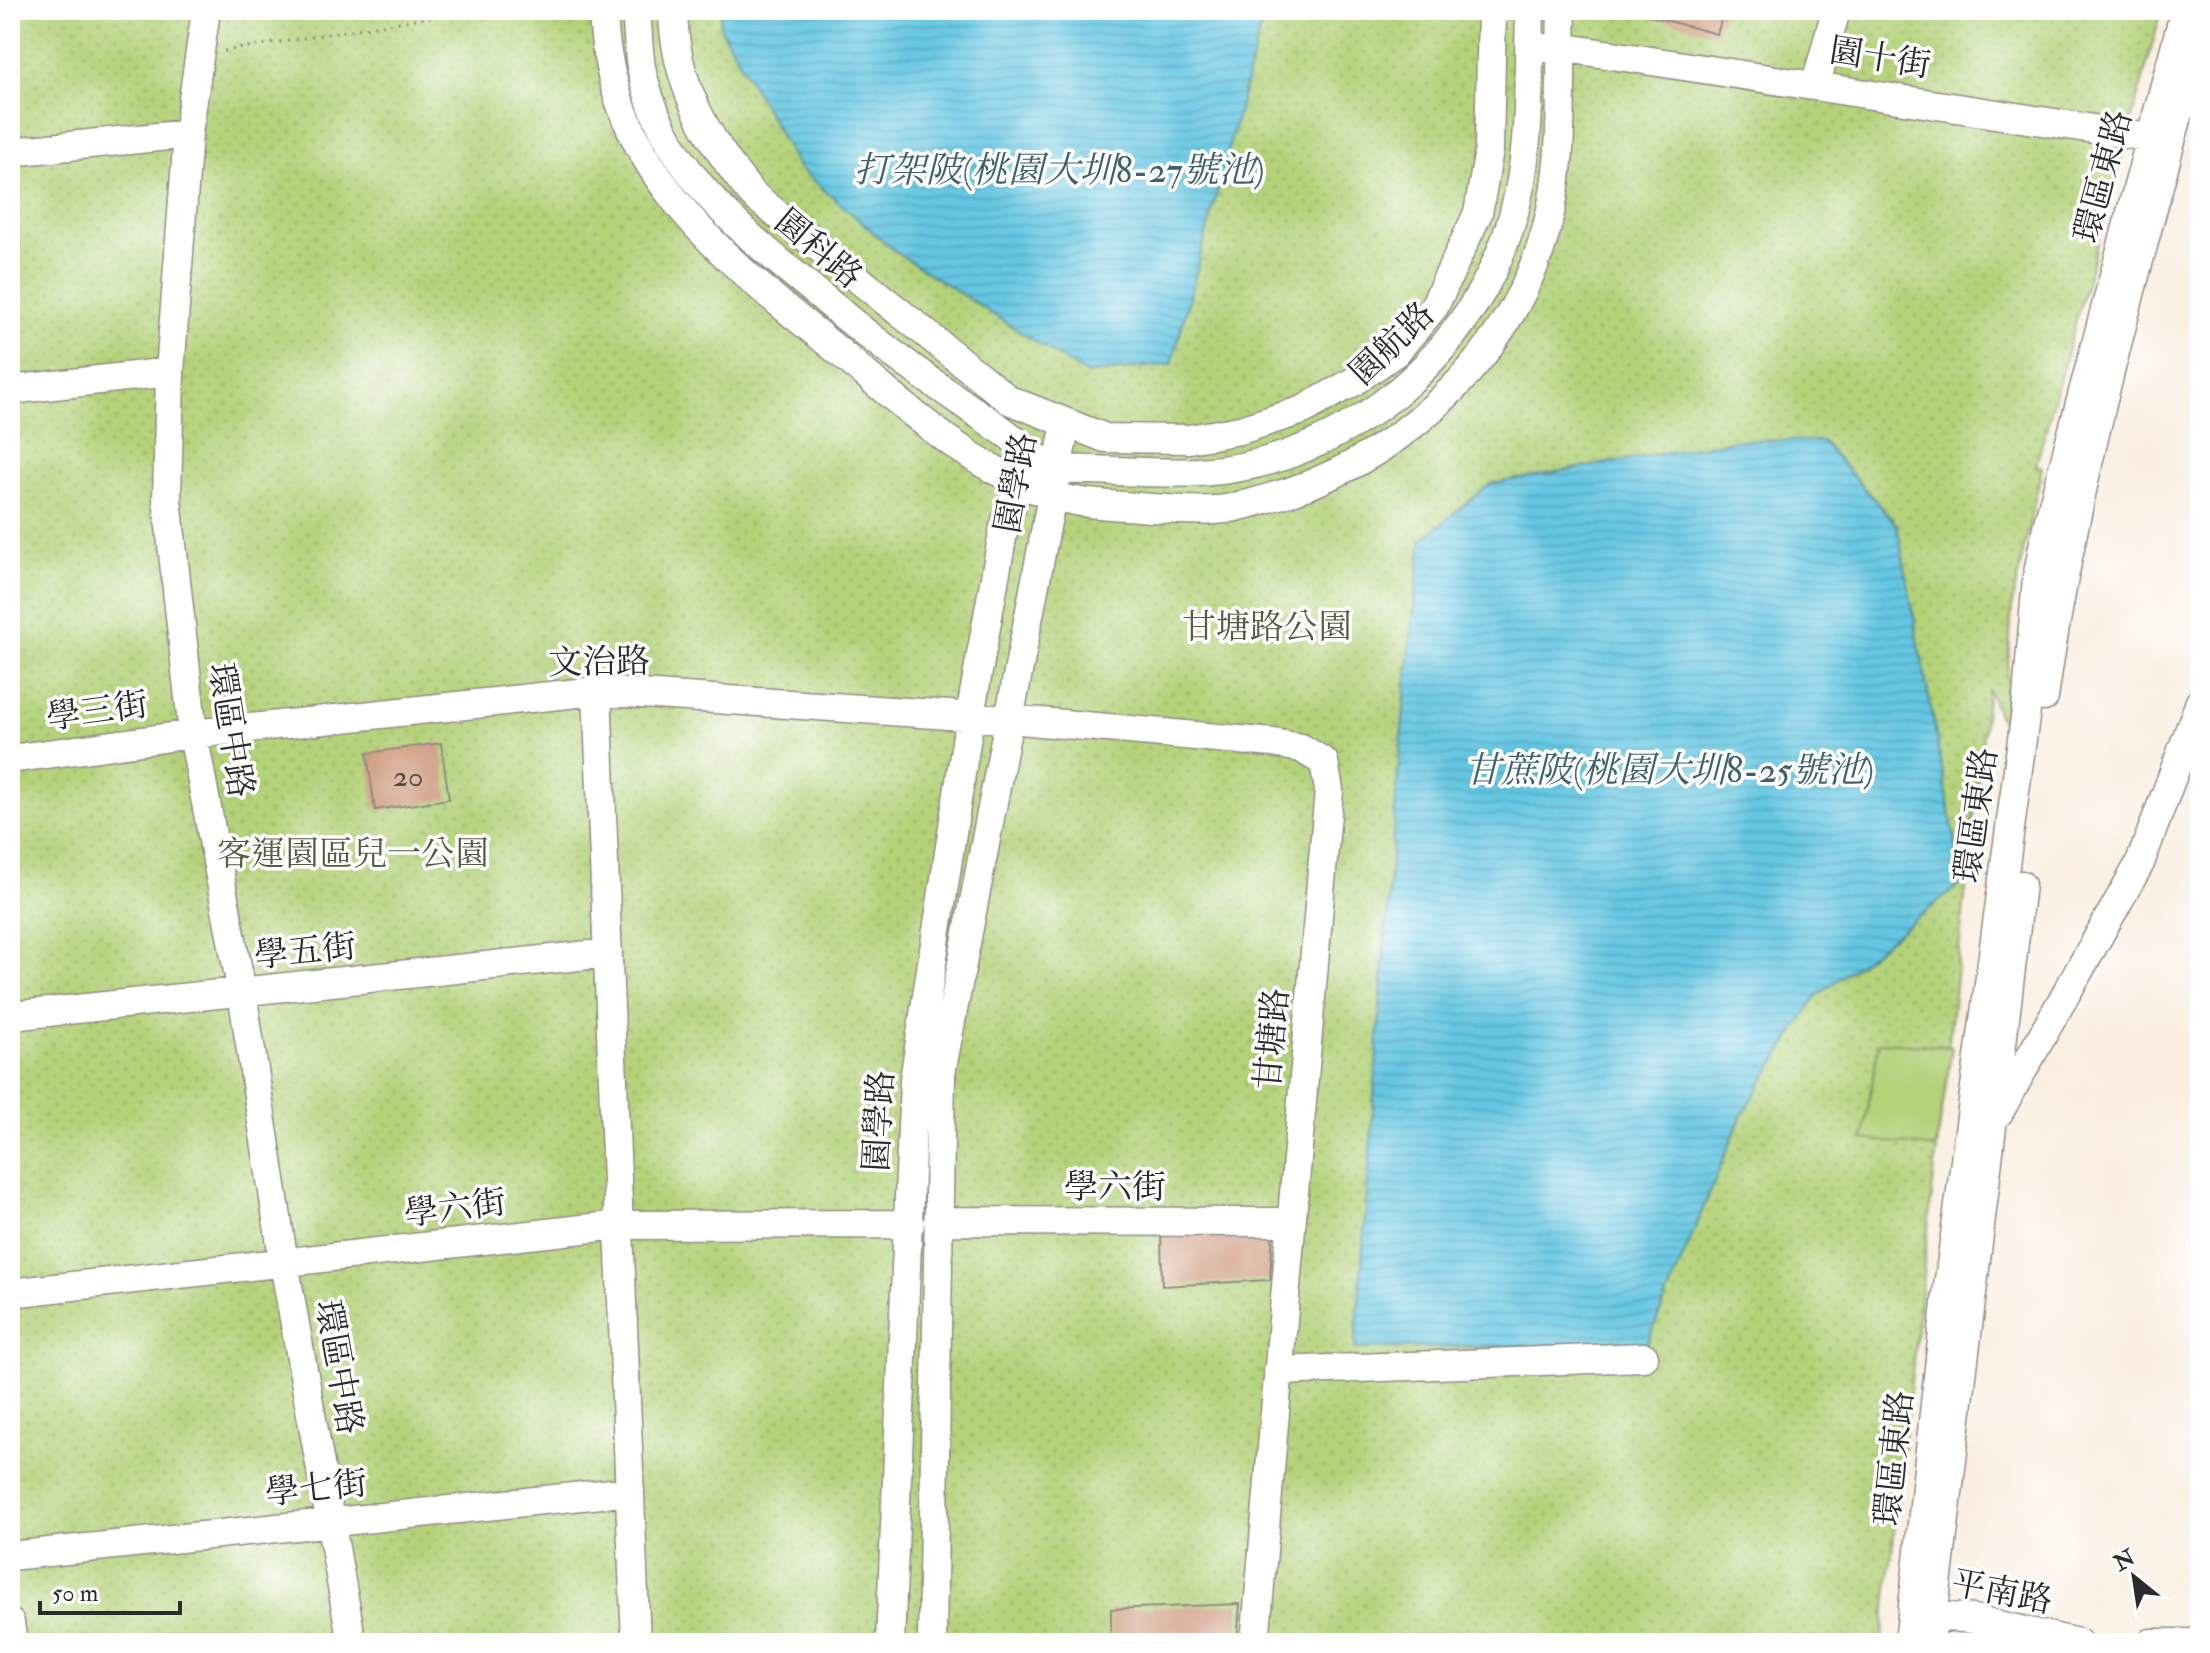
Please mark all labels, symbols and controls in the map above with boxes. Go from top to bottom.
street label: 園十街 [1826,29,1934,88]
street label: 環區東路 [2065,105,2142,248]
water label: 打架陂(桃園大圳8-27號池) [854,148,1264,193]
street label: 園科路 [765,200,871,298]
street label: 園航路 [1340,293,1444,395]
street label: 園學路 [986,429,1047,537]
park label: 甘塘路公園 [1182,606,1352,649]
street label: 文治路 [548,640,650,685]
street label: 環區中路 [199,660,262,801]
street label: 學三街 [44,683,151,740]
street label: 環區東路 [1946,745,2007,886]
water label: 甘蔗陂(桃園大圳8-25號池) [1465,748,1873,793]
house number: 20 [393,758,423,795]
park label: 客運園區兒一公園 [217,833,489,876]
street label: 學五街 [252,925,358,978]
street label: 甘塘路 [1247,986,1298,1092]
street label: 園學路 [855,1069,904,1173]
street label: 學六街 [1064,1166,1166,1209]
street label: 學六街 [402,1181,508,1236]
street label: 環區中路 [306,1297,372,1438]
street label: 環區東路 [1866,1388,1923,1528]
street label: 學七街 [263,1462,369,1515]
north arrow [2094,1537,2174,1617]
text: N [2108,1543,2140,1578]
street label: 平南路 [1948,1562,2056,1623]
scale bar [40,1565,180,1615]
text: 50 m [52,1578,99,1609]

